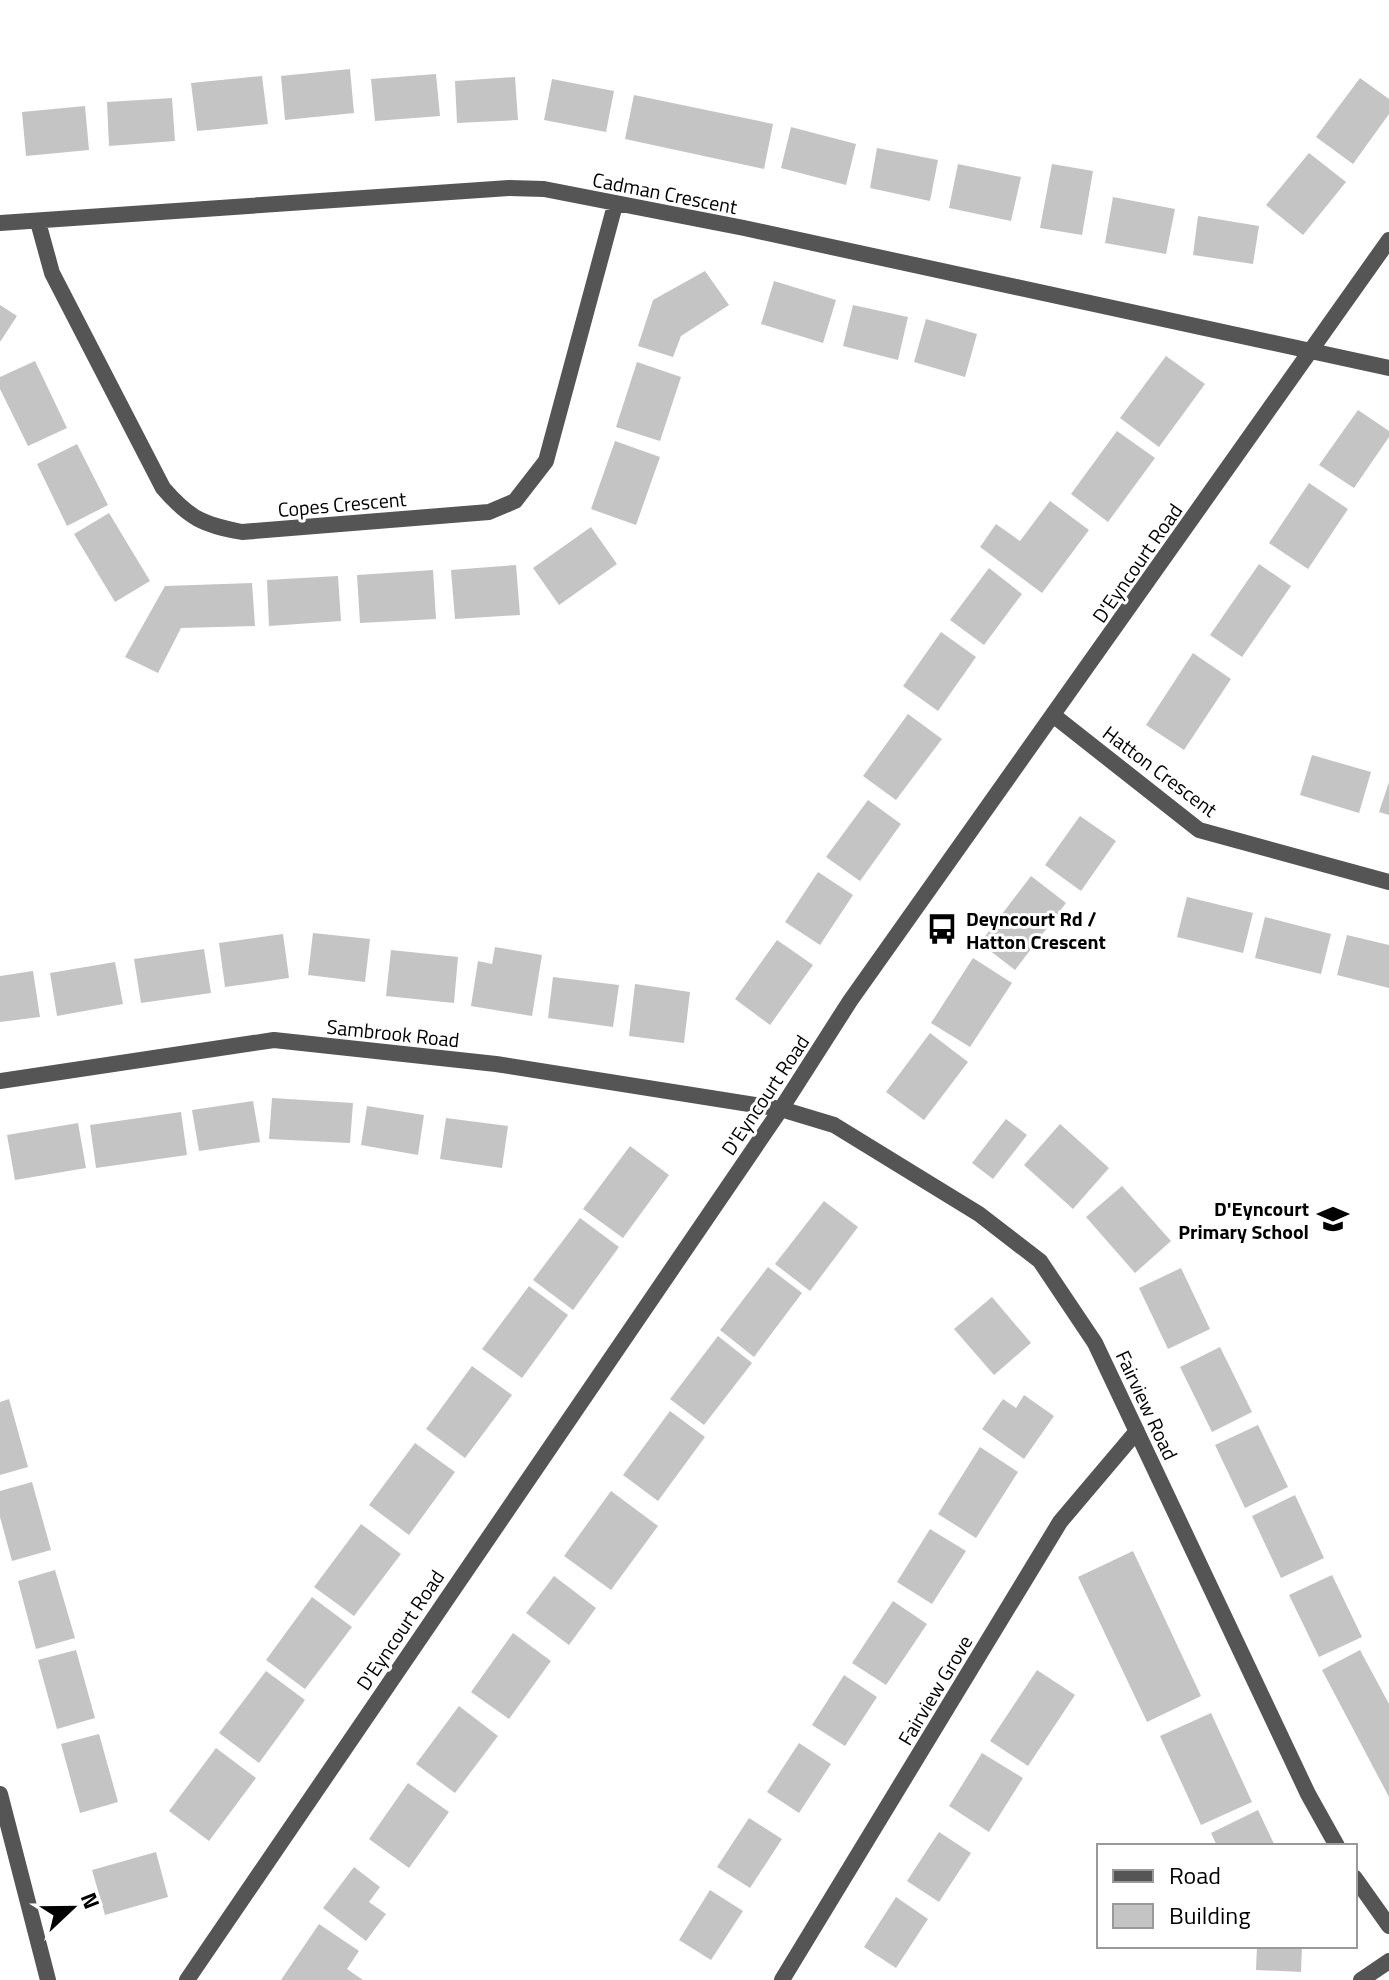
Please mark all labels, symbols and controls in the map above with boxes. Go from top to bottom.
street label: Cadman Crescent [590,164,740,222]
street label: Copes Crescent [276,483,408,525]
street label: D'Eyncourt Road [1084,497,1190,629]
street label: Hatton Crescent [1096,718,1224,824]
place label: Deyncourt Rd / Hatton Crescent [966,903,1106,957]
bus stop icon: Deyncourt Rd / Hatton Crescent [925,912,959,946]
street label: Sambrook Road [325,1011,461,1055]
street label: D'Eyncourt Road [713,1028,817,1162]
place label: D'Eyncourt Primary School [1178,1193,1309,1247]
school or university icon: D'Eyncourt Primary School [1316,1202,1350,1236]
street label: Fairview Road [1108,1345,1186,1465]
street label: D'Eyncourt Road [348,1563,452,1697]
street label: Fairview Grove [890,1629,980,1751]
legend [1097,1844,1357,1948]
text: Road [1169,1857,1221,1893]
north arrow [32,1868,112,1948]
text: N [72,1887,109,1914]
text: Building [1169,1897,1251,1933]

